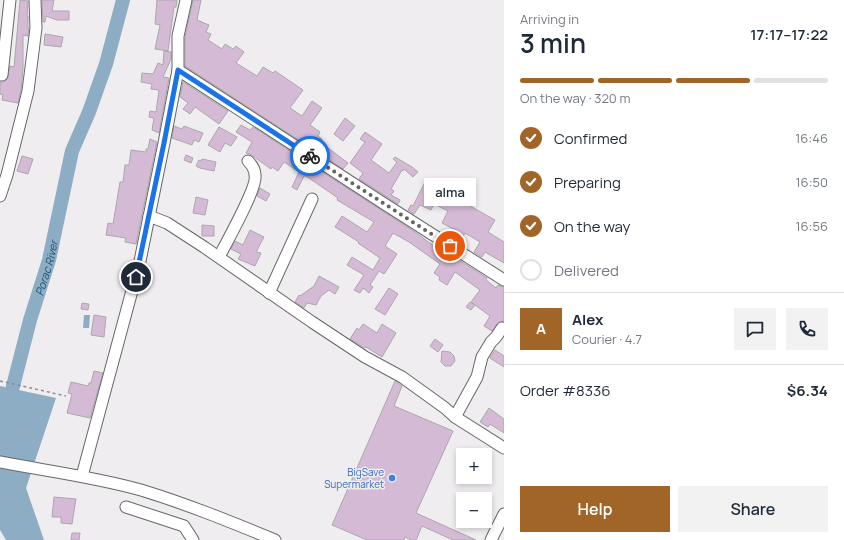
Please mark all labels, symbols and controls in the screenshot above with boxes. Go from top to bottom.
text: Arriving in [520,10,579,28]
text: 17:17–17:22 [750,24,828,45]
text: 3 min [520,25,586,61]
text: On the way · 320 m [520,89,630,107]
icon: check [520,127,542,149]
text: Confirmed [554,128,627,149]
text: 16:46 [795,129,828,147]
courier [290,136,330,176]
icon: bike [299,145,321,167]
icon: check [520,171,542,193]
text: Preparing [554,172,621,193]
text: 16:50 [796,173,828,191]
callout: alma [424,178,476,206]
text: alma [435,183,465,201]
icon: check [520,215,542,237]
text: On the way [554,216,630,237]
text: 16:56 [795,217,828,235]
pin [433,229,467,263]
icon: bag [439,235,461,257]
water label: Porac River [31,237,61,297]
pin [119,260,153,294]
text: Delivered [554,260,619,281]
icon: home [125,266,147,288]
button: chat [734,308,776,350]
button: phone [786,308,828,350]
text: Alex [572,309,603,330]
text: A [536,318,546,339]
text: Courier · 4.7 [572,330,642,348]
text: Order #8336 [520,380,611,401]
text: $6.34 [787,380,828,401]
map controls [456,448,492,528]
button: + [456,448,492,484]
place label: BigSave Supermarket [324,465,384,491]
marker: BigSave Supermarket [387,473,397,483]
button: Help [520,486,670,532]
button: Share [678,486,828,532]
button: − [456,492,492,528]

